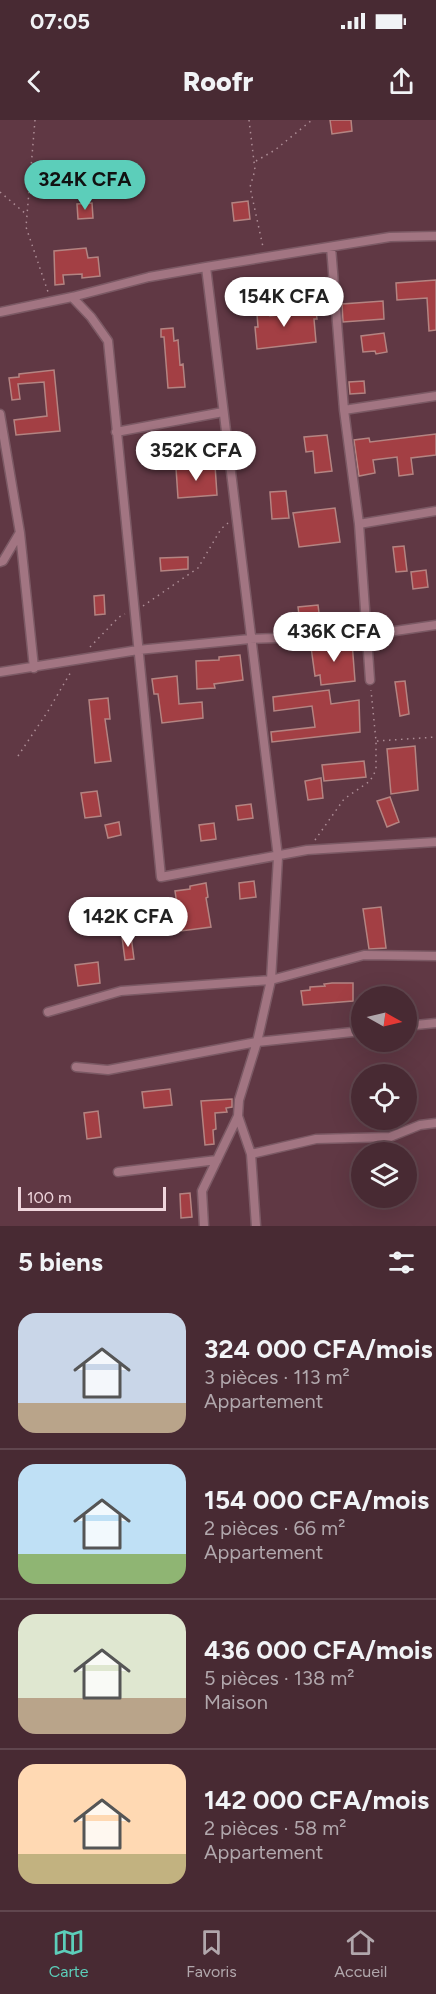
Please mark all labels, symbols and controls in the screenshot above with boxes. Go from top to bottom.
text: 07:05 [30,8,90,35]
icon: back [18,65,51,98]
text: Roofr [183,65,253,98]
icon: share [385,65,418,98]
pin: 324K CFA [23,160,147,211]
text: 324K CFA [38,167,132,191]
pin: 154K CFA [222,277,346,328]
text: 154K CFA [239,284,329,308]
pin: 352K CFA [134,431,258,482]
text: 352K CFA [150,438,242,462]
pin: 436K CFA [272,612,396,663]
text: 436K CFA [287,619,381,643]
pin: 142K CFA [66,897,190,948]
text: 142K CFA [83,904,173,928]
north arrow [351,986,417,1052]
map controls [351,986,417,1208]
button: locate [351,1064,417,1130]
button: layers [351,1142,417,1208]
scale bar [18,1184,166,1212]
text: 100 m [27,1188,72,1207]
text: 5 biens [18,1246,103,1278]
icon: filters [385,1246,418,1279]
text: 324 000 CFA/mois [204,1333,433,1365]
icon: home [66,1337,138,1409]
text: 3 pièces · 113 m² [204,1365,350,1389]
text: Appartement [204,1389,323,1413]
text: 154 000 CFA/mois [204,1484,429,1516]
icon: home [66,1488,138,1560]
text: 2 pièces · 66 m² [204,1516,345,1540]
text: Appartement [204,1540,323,1564]
text: 436 000 CFA/mois [204,1634,433,1666]
icon: home [66,1638,138,1710]
text: 5 pièces · 138 m² [204,1666,354,1690]
text: Maison [204,1690,268,1714]
text: 142 000 CFA/mois [204,1784,429,1816]
icon: home [66,1788,138,1860]
text: 2 pièces · 58 m² [204,1816,347,1840]
text: Appartement [204,1840,323,1864]
tab: Carte [49,1926,89,1981]
tab: Favoris [186,1926,237,1981]
tab: Accueil [334,1926,387,1981]

